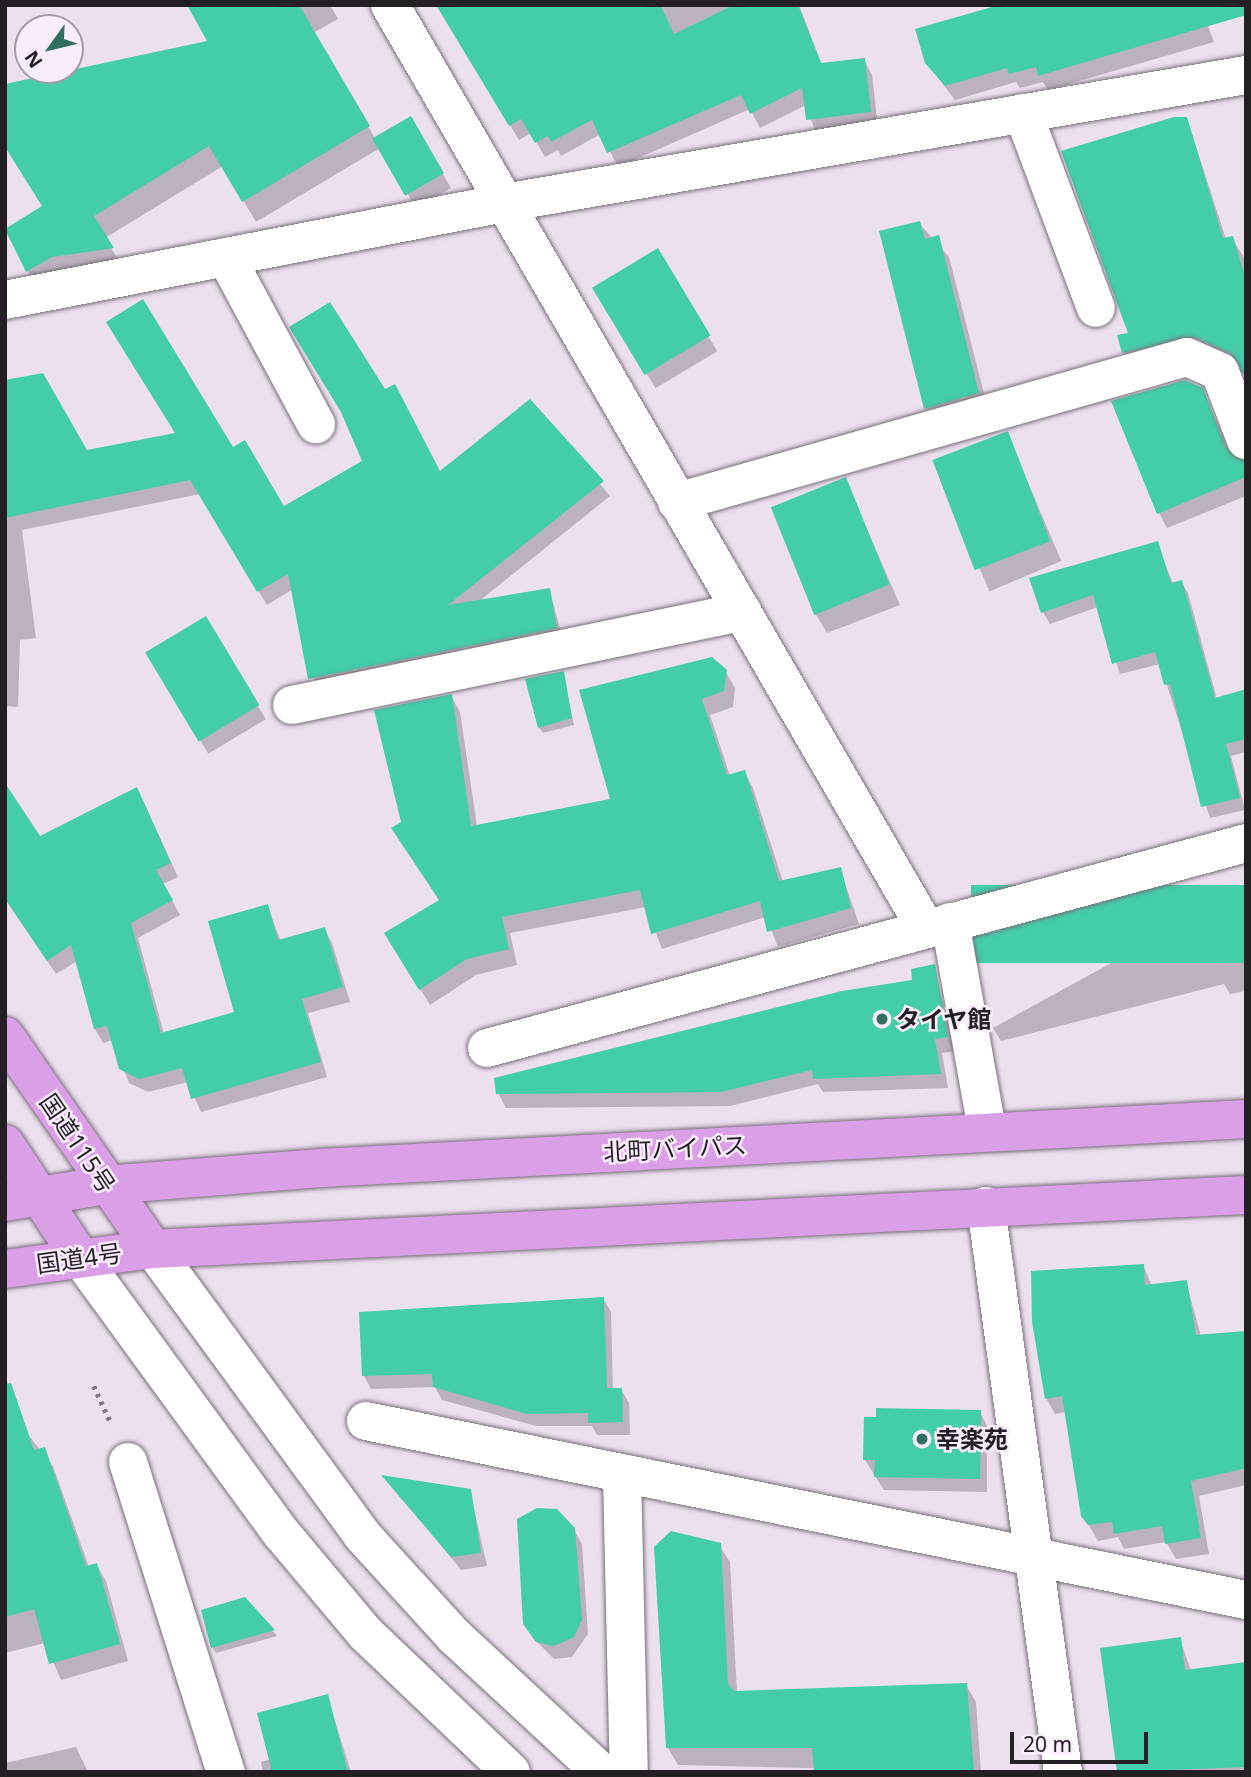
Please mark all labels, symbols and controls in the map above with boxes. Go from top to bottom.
north arrow [14,14,84,84]
text: N [18,46,48,73]
place label: タイヤ館 [896,1005,992,1033]
marker: タイヤ館 [874,1011,890,1027]
street label: 国道115号 [34,1088,122,1198]
street label: 北町バイパス [602,1130,748,1166]
street label: 国道4号 [35,1238,123,1278]
place label: 幸楽苑 [936,1425,1008,1453]
marker: 幸楽苑 [914,1431,930,1447]
scale bar [1013,1718,1151,1762]
text: 20 m [1023,1730,1072,1758]

